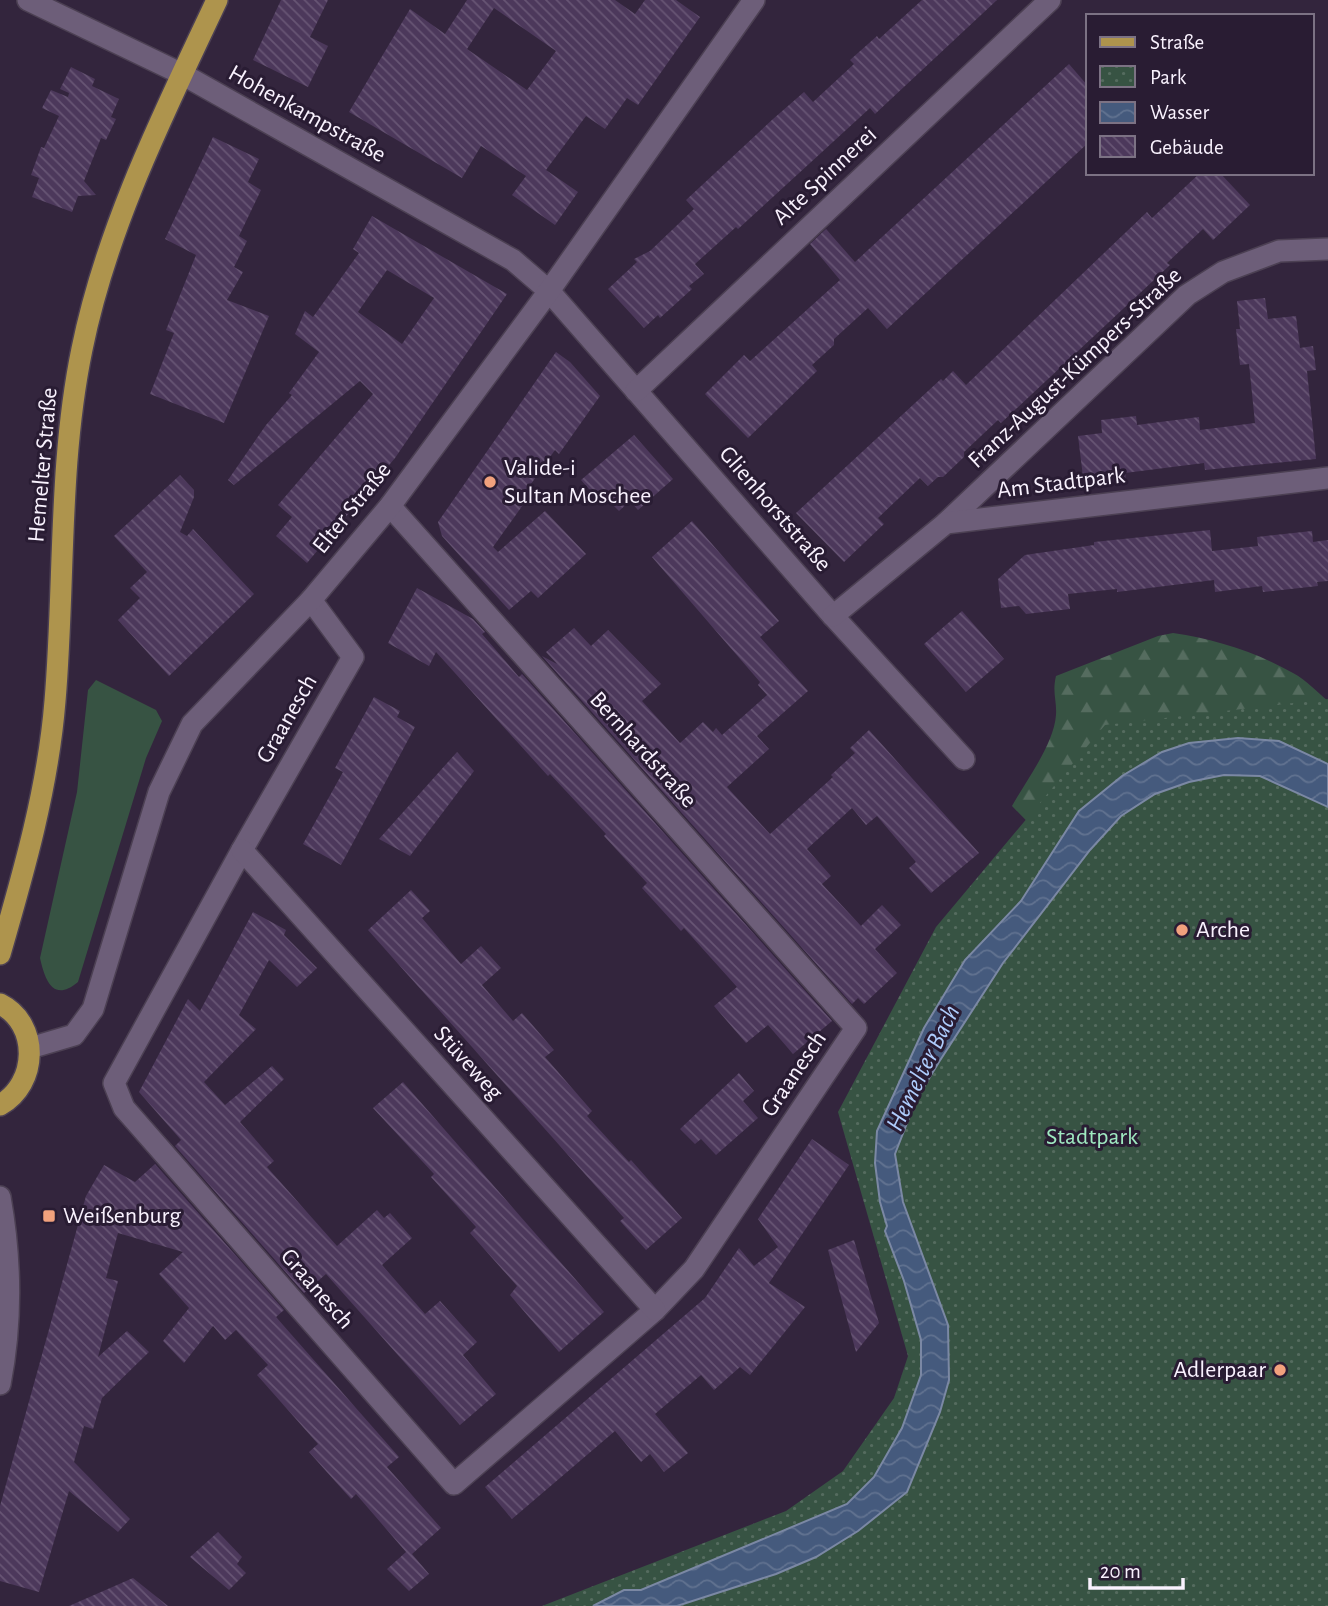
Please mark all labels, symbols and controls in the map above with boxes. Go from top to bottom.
legend [1086,14,1314,175]
text: Straße [1150,32,1204,53]
street label: Hohenkampstraße [224,61,390,167]
text: Park [1150,67,1187,88]
text: Wasser [1150,102,1210,123]
street label: Alte Spinnerei [769,122,881,230]
text: Gebäude [1150,137,1224,158]
street label: Franz-August-Kümpers-Straße [964,263,1186,473]
street label: Hemelter Straße [24,387,62,543]
street label: Glienhorststraße [714,442,836,576]
place label: Valide-i Sultan Moschee [504,456,651,508]
street label: Elter Straße [308,458,396,558]
street label: Am Stadtpark [996,463,1126,503]
marker: Valide-i Sultan Moschee [482,474,498,490]
street label: Graanesch [252,671,322,767]
street label: Bernhardstraße [585,687,701,813]
place label: Arche [1196,918,1250,942]
marker: Arche [1174,922,1190,938]
water label: Hemelter Bach [881,1001,965,1135]
street label: Stüveweg [429,1021,507,1105]
street label: Graanesch [757,1027,831,1121]
park label: Stadtpark [1046,1125,1138,1149]
place label: Weißenburg [63,1204,181,1228]
marker: Weißenburg [41,1208,57,1224]
street label: Graanesch [276,1244,358,1334]
place label: Adlerpaar [1173,1358,1266,1382]
marker: Adlerpaar [1272,1362,1288,1378]
scale bar [1090,1546,1183,1590]
text: 20 m [1100,1561,1141,1582]

